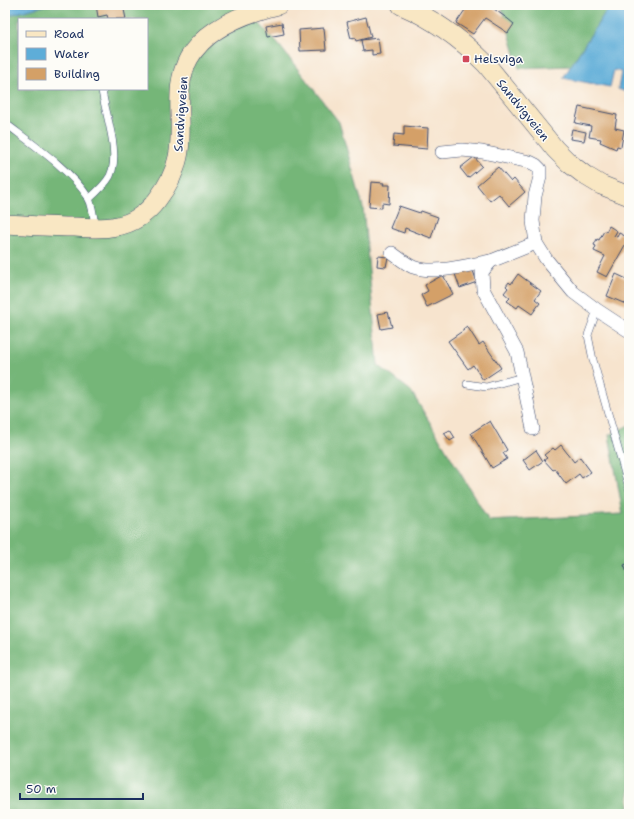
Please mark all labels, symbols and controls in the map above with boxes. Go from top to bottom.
legend [18,18,148,90]
text: Road [54,26,85,42]
text: Water [54,46,90,62]
place label: Helsviga [474,51,524,67]
marker: Helsviga [461,54,471,64]
text: Building [54,66,100,82]
street label: Sandvigveien [170,76,192,152]
street label: Sandvigveien [493,76,553,144]
scale bar [20,775,143,801]
text: 50 m [26,781,56,797]

